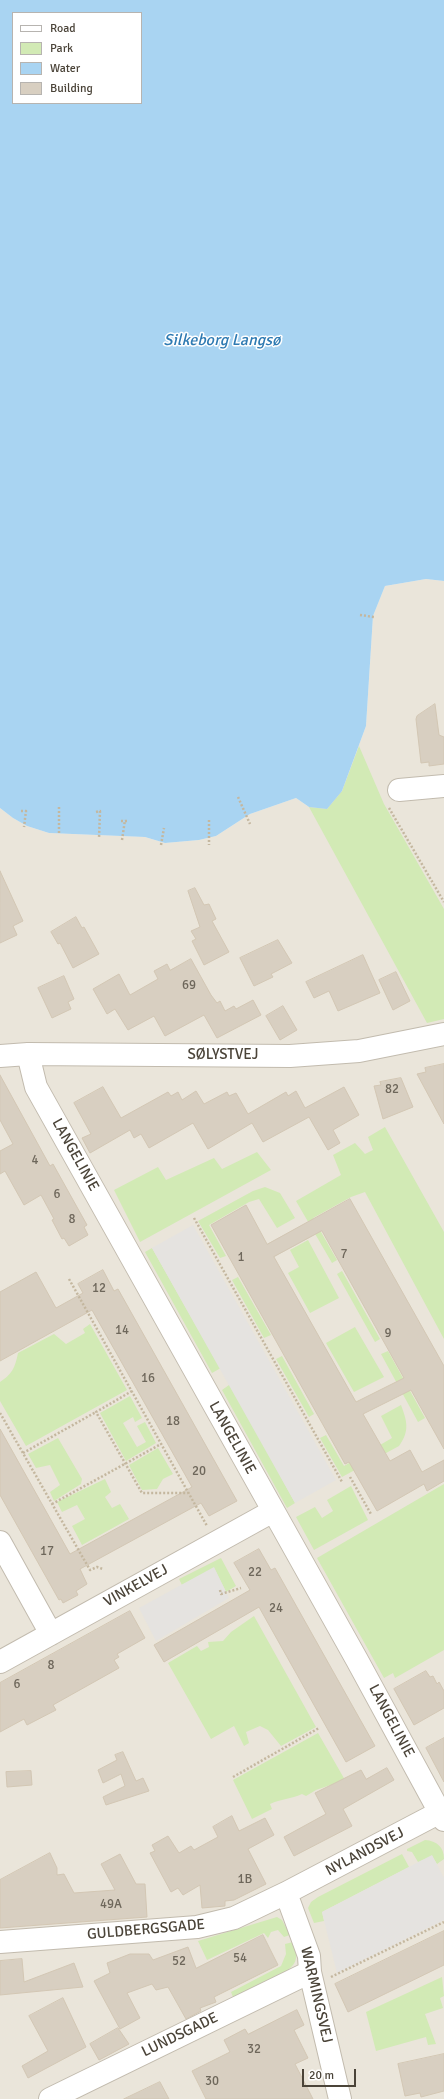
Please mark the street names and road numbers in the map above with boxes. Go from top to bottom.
street label: SØLYSTVEJ [188,1046,258,1064]
street label: LANGELINIE [48,1115,102,1195]
street label: LANGELINIE [205,1398,259,1478]
street label: VINKELVEJ [101,1561,171,1611]
street label: LANGELINIE [364,1681,418,1761]
street label: NYLANDSVEJ [323,1824,407,1880]
street label: GULDBERGSGADE [86,1916,206,1944]
street label: WARMINGSVEJ [296,1945,336,2045]
street label: LUNDSGADE [139,2009,221,2061]

